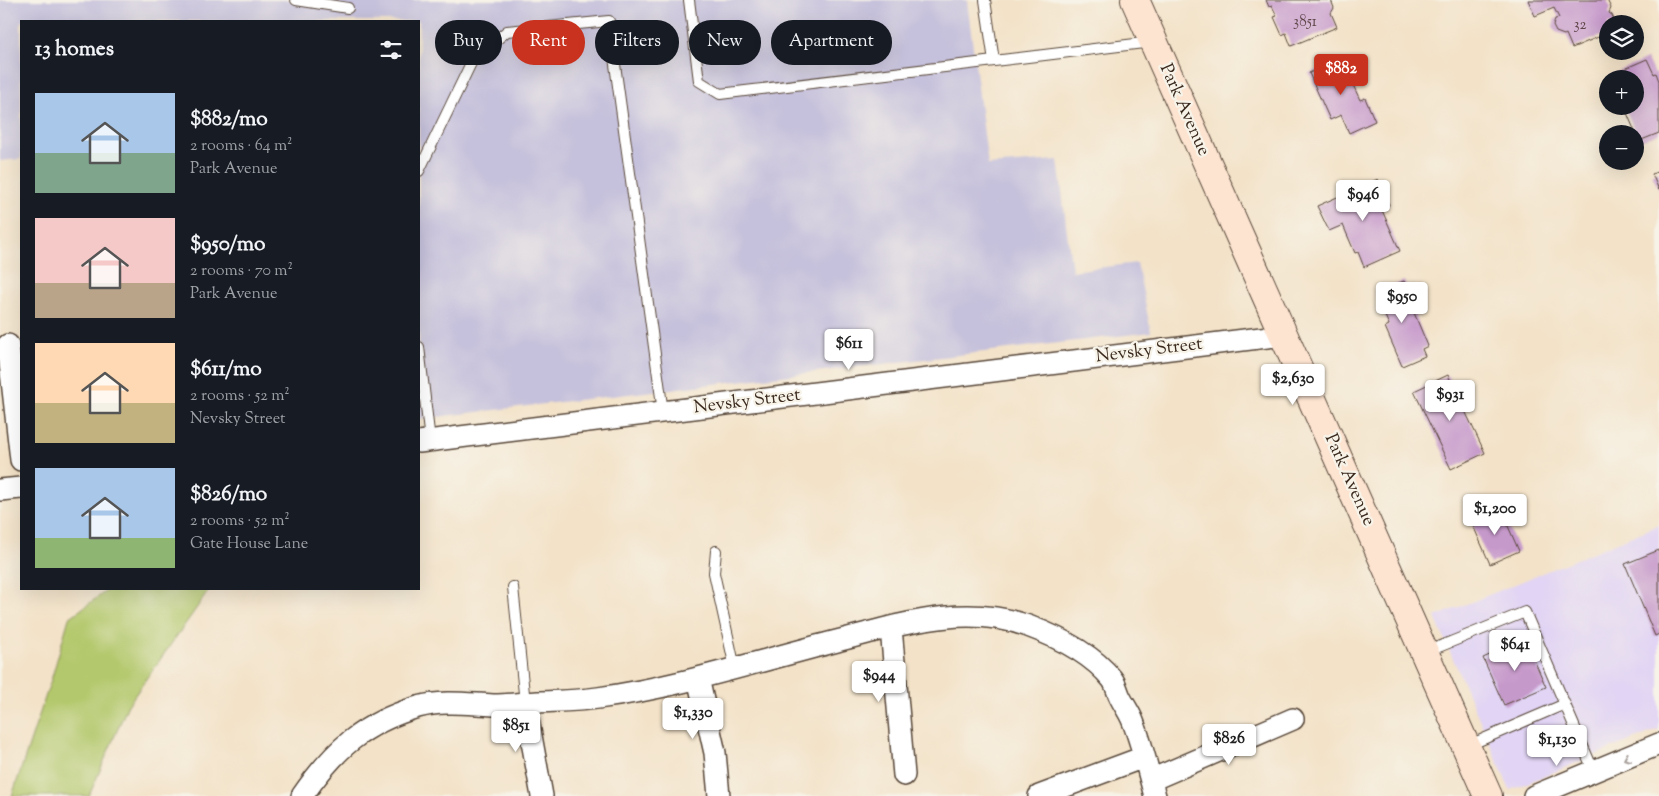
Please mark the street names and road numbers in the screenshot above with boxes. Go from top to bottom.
street label: Park Avenue [1152,60,1216,160]
street label: Nevsky Street [1094,332,1204,370]
street label: Nevsky Street [692,383,802,421]
street label: Park Avenue [1317,430,1381,530]

